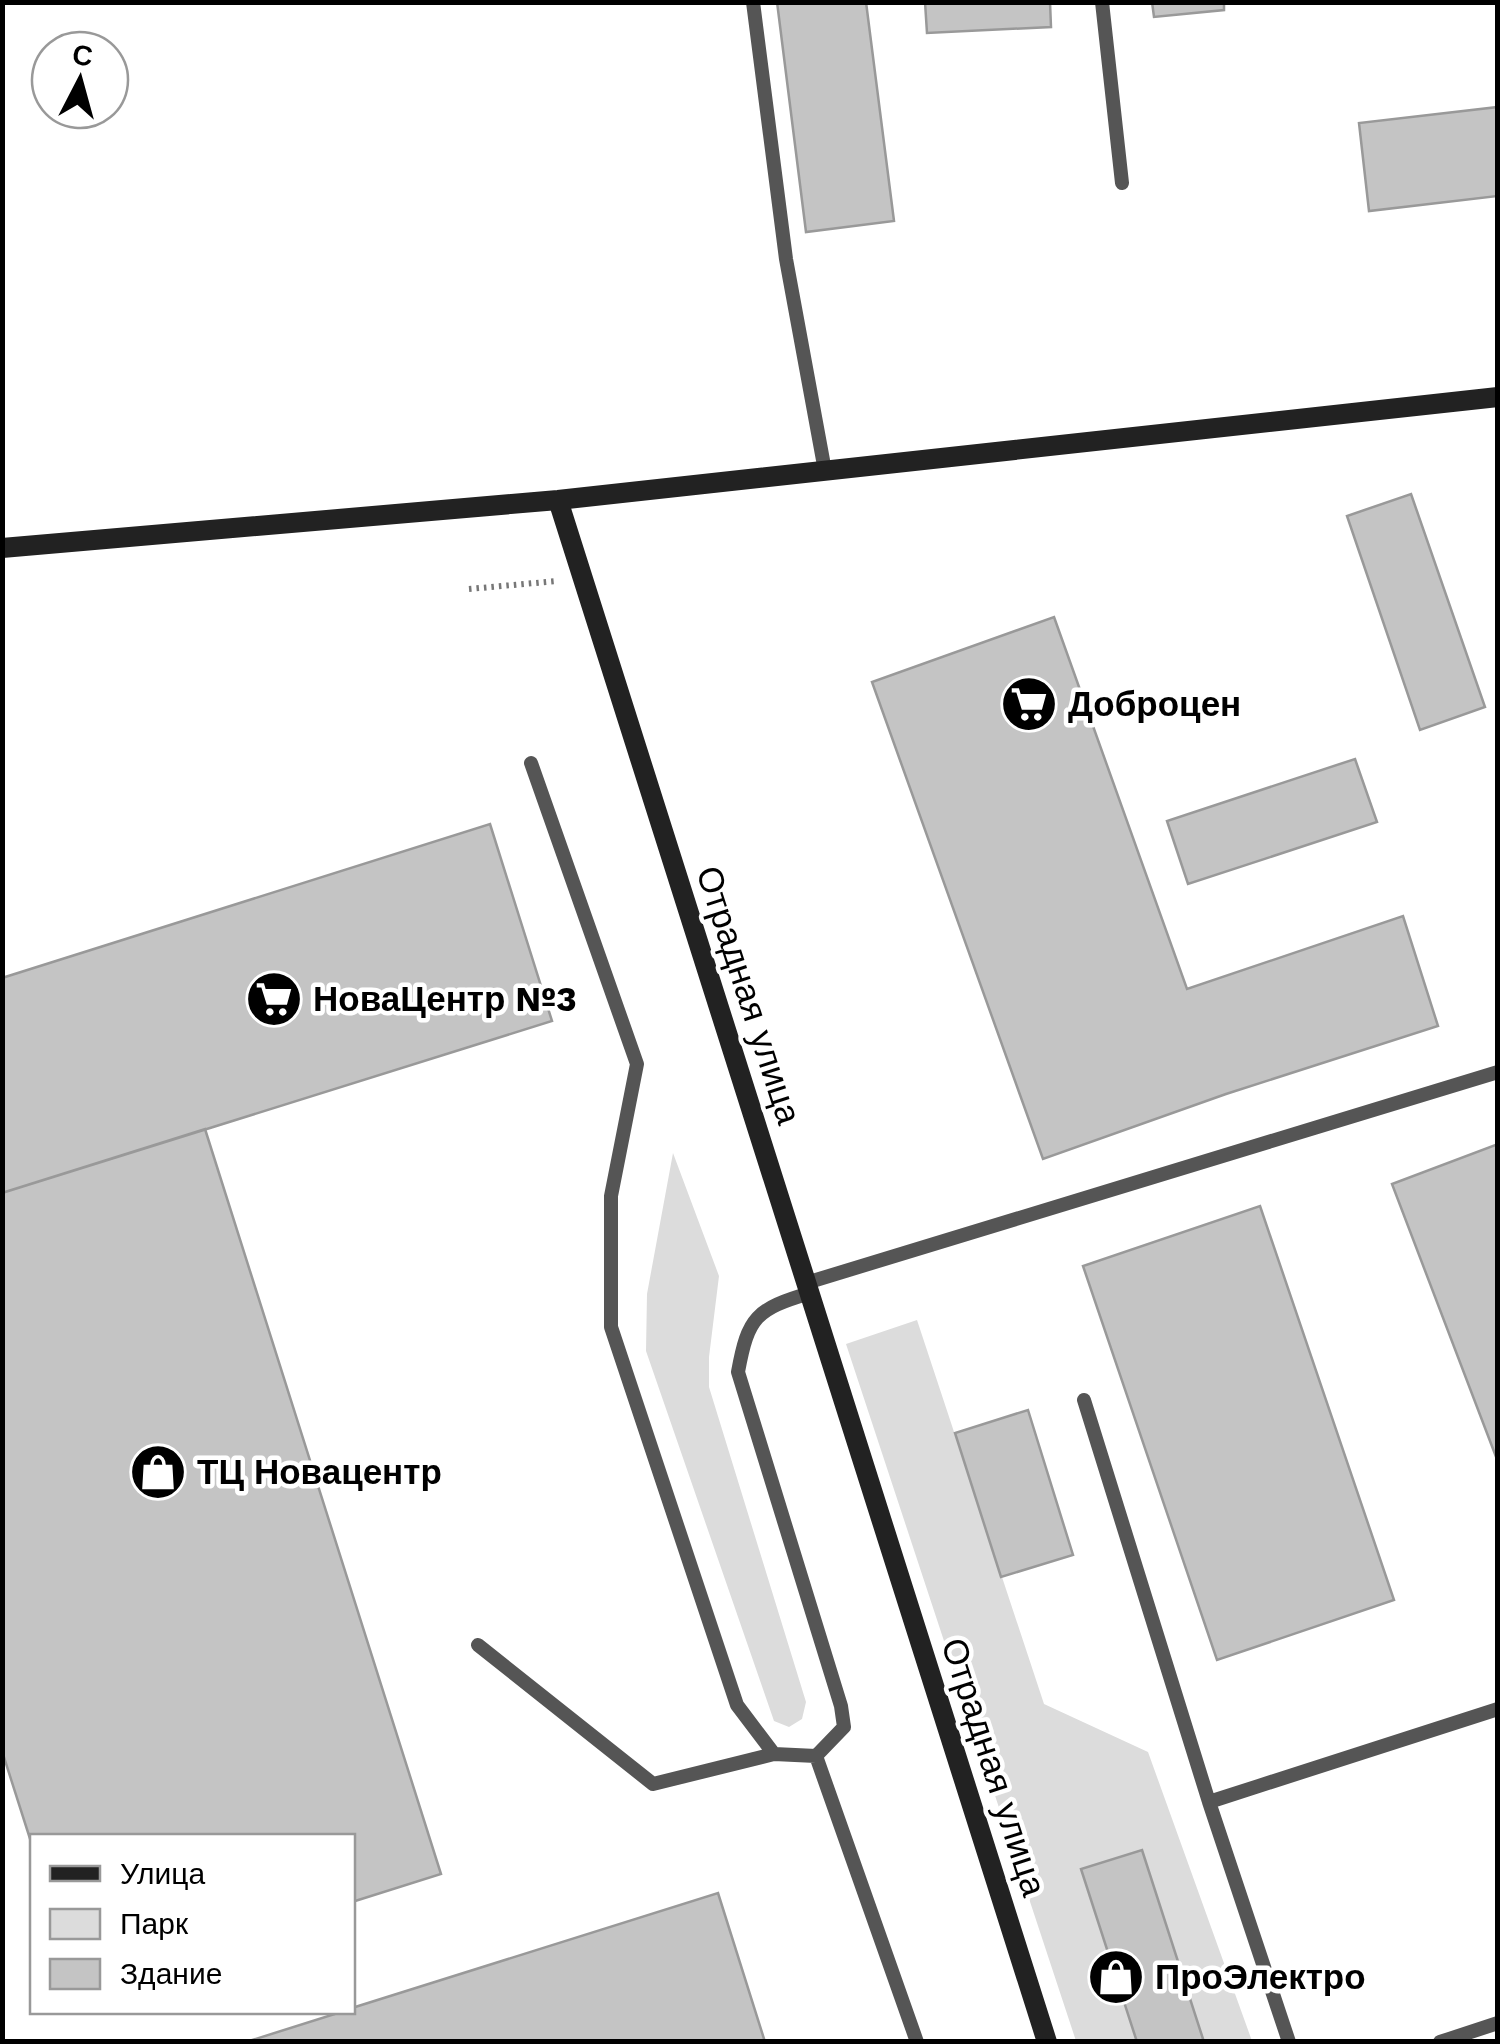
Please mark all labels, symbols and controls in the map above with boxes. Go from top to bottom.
north arrow [30,30,130,130]
text: С [71,38,94,73]
supermarket icon: Доброцен [999,674,1059,734]
place label: Доброцен [1068,683,1241,725]
street label: Отрадная улица [688,861,811,1130]
supermarket icon: НоваЦентр №3 [244,969,304,1029]
place label: НоваЦентр №3 [313,978,577,1020]
shop icon: ТЦ Новацентр [128,1442,188,1502]
place label: ТЦ Новацентр [197,1451,442,1493]
street label: Отрадная улица [933,1633,1056,1902]
legend [30,1834,355,2014]
text: Улица [120,1856,205,1891]
text: Парк [120,1906,189,1941]
shop icon: ПроЭлектро [1086,1947,1146,2007]
text: Здание [120,1956,222,1991]
place label: ПроЭлектро [1155,1956,1366,1998]

